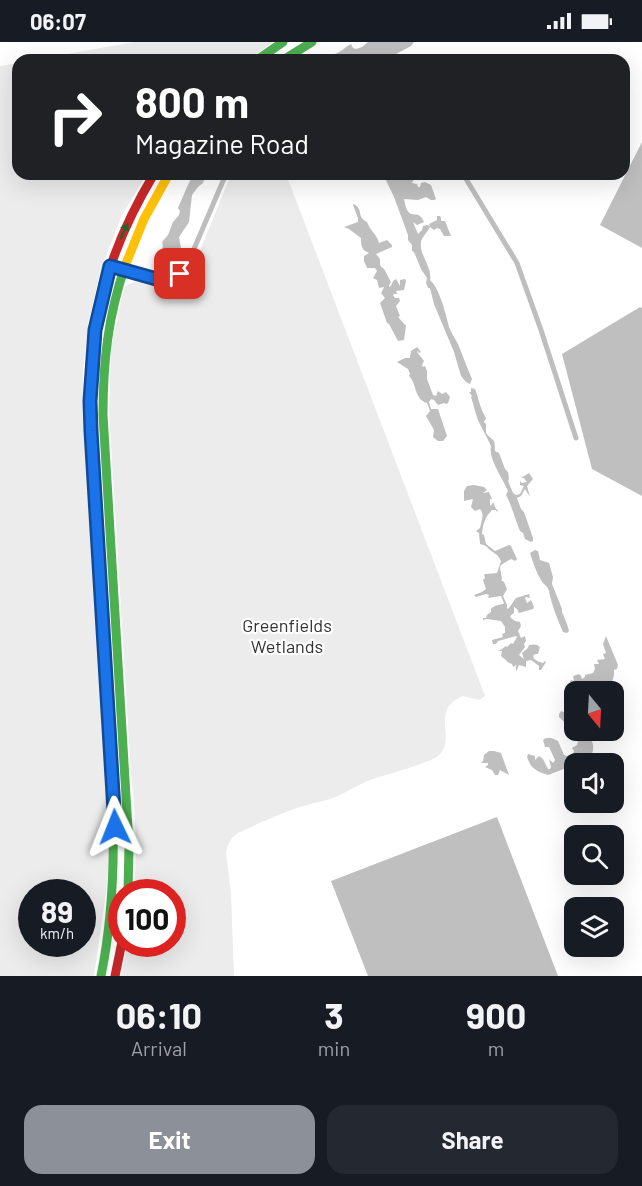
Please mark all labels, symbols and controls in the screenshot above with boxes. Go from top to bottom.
text: 06:07 [30,8,86,34]
text: 800 m [135,76,249,126]
icon: right [36,78,114,156]
text: Magazine Road [135,127,309,159]
one-way arrow [120,222,129,240]
pin [154,248,205,299]
icon: arrive [163,257,196,290]
park label: Greenfields Wetlands [242,614,332,657]
north arrow [564,681,624,741]
map controls [564,681,624,957]
button: sound [564,753,624,813]
position arrow [83,795,147,859]
button: search [564,825,624,885]
speed limit sign: 100 [108,879,186,957]
text: 89 [41,893,73,929]
button: layers [564,897,624,957]
text: km/h [40,924,74,942]
text: 06:10 [116,993,202,1036]
text: 3 [324,993,344,1036]
text: 900 [466,993,526,1036]
text: Arrival [131,1036,187,1060]
text: min [318,1036,350,1060]
text: m [488,1036,504,1060]
button: Exit [24,1105,315,1174]
button: Share [327,1105,618,1174]

